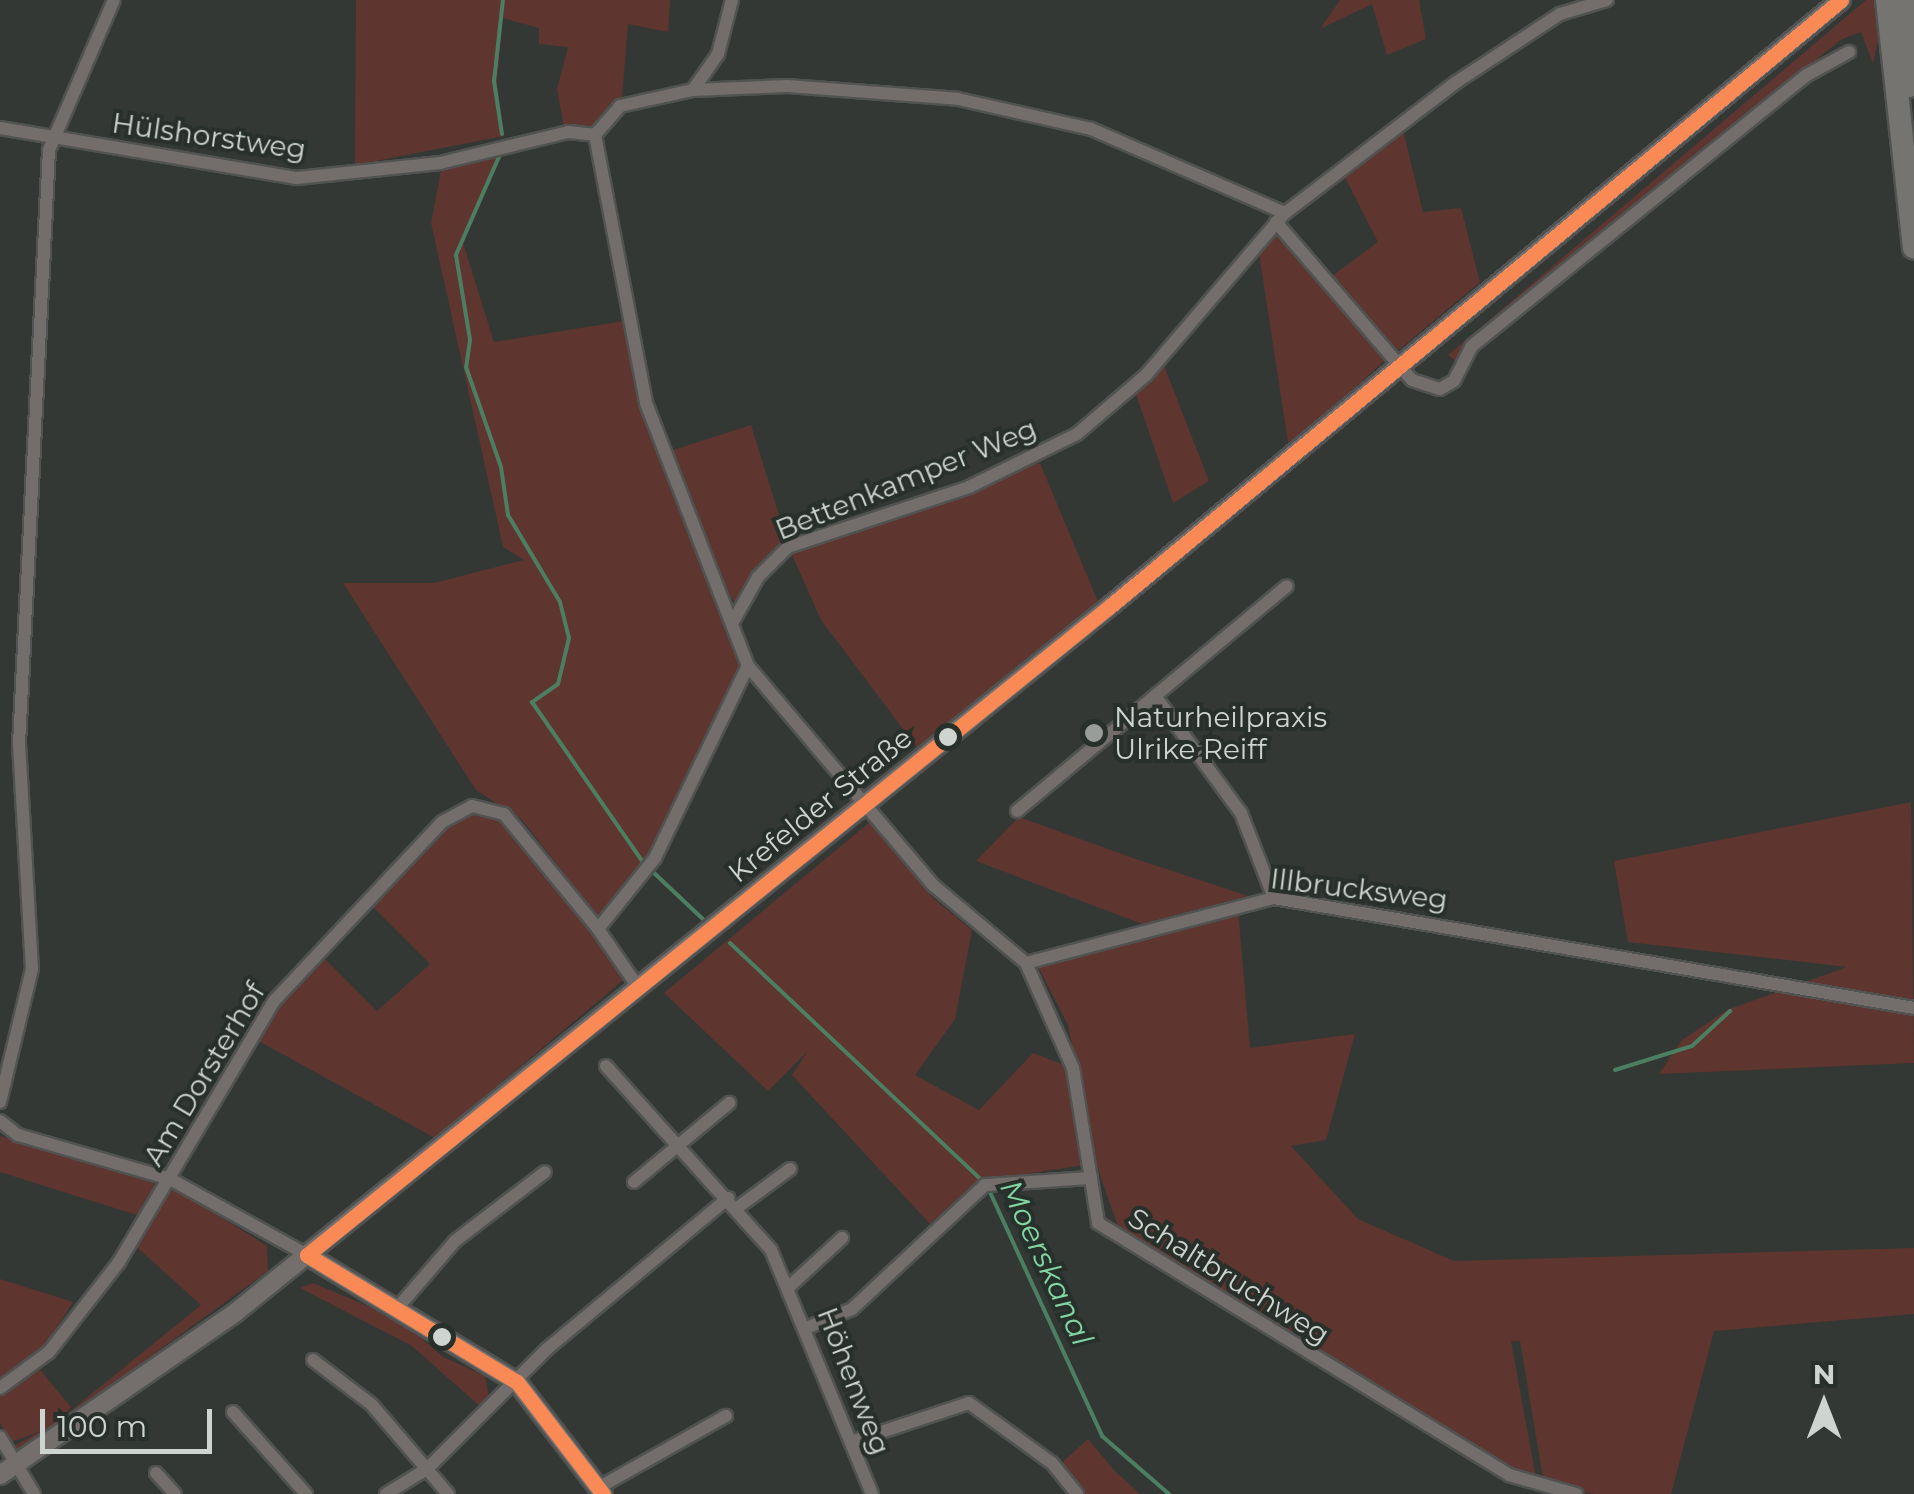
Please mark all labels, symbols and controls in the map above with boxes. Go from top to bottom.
street label: Hülshorstweg [110,106,308,166]
street label: Bettenkamper Weg [771,411,1041,547]
place label: Naturheilpraxis Ulrike Reiff [1114,700,1327,766]
street label: Krefelder Straße [721,721,919,889]
marker: Naturheilpraxis Ulrike Reiff [1083,722,1105,744]
unlabelled marker [938,727,958,747]
street label: Illbrucksweg [1269,861,1449,917]
street label: Am Dorsterhof [136,976,272,1172]
water label: Moerskanal [992,1175,1100,1351]
street label: Schaltbruchweg [1122,1201,1336,1351]
street label: Höhenweg [811,1303,897,1459]
unlabelled marker [432,1327,452,1347]
north arrow [1774,1354,1874,1454]
text: N [1813,1357,1835,1391]
scale bar [45,1389,218,1451]
text: 100 m [57,1408,147,1445]

